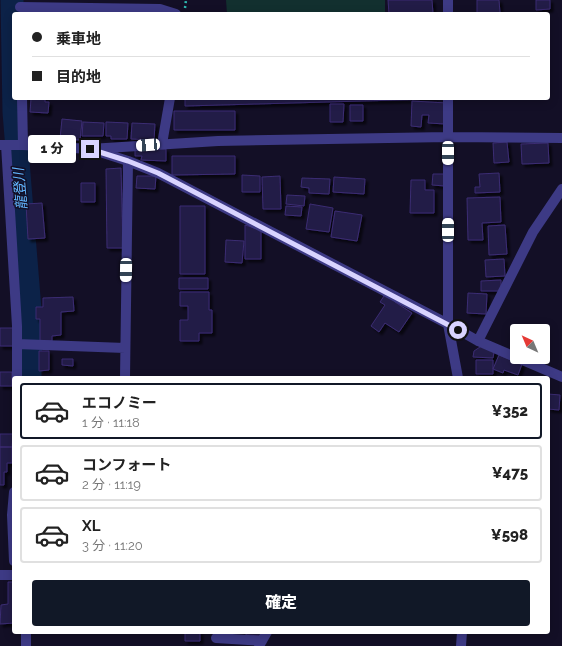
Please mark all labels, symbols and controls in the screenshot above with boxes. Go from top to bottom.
text: 乗車地 [56,30,101,48]
text: 目的地 [56,68,101,86]
callout: 1 分 [28,135,76,163]
car [136,138,160,152]
route end [81,140,99,158]
text: 1 分 [41,141,63,156]
car [442,141,454,165]
water label: 龍登川 [10,165,30,211]
car [442,218,454,242]
car [120,258,132,282]
route start [449,321,467,339]
north arrow [510,324,550,364]
map controls [510,324,550,364]
icon: car [34,393,70,429]
text: エコノミー [82,394,157,412]
text: ¥352 [492,402,528,420]
text: 1 分 · 11:18 [82,415,140,430]
icon: car [34,455,70,491]
text: コンフォート [82,456,172,474]
text: ¥475 [492,464,528,482]
text: 2 分 · 11:19 [82,477,141,492]
icon: car [34,517,70,553]
text: XL [82,517,100,535]
text: ¥598 [491,526,528,544]
text: 3 分 · 11:20 [82,538,143,553]
button: 確定 [32,580,530,626]

